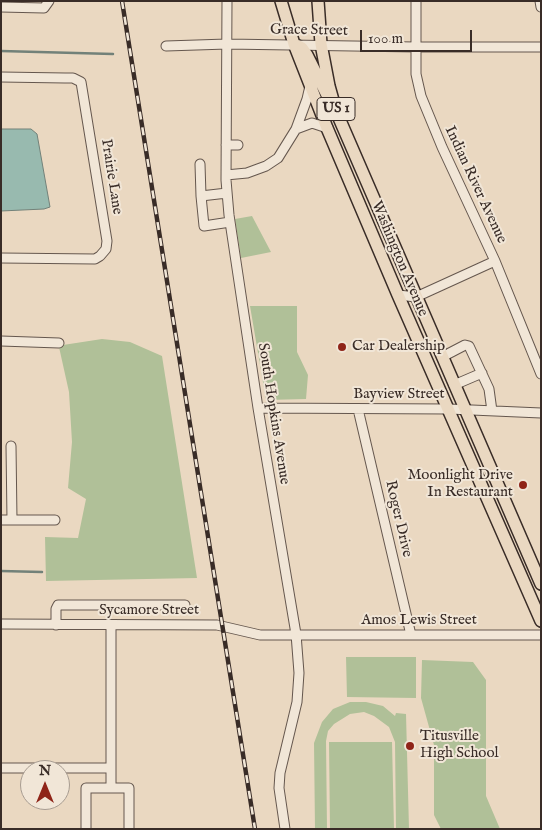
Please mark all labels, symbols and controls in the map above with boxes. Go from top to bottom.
scale bar [362,20,474,52]
street label: Grace Street [270,21,348,41]
text: 100 m [368,29,403,48]
road number: US 1 [317,98,355,120]
street label: Indian River Avenue [440,123,510,247]
street label: Prairie Lane [96,138,126,216]
street label: Washington Avenue [367,199,431,319]
place label: Car Dealership [352,338,445,356]
marker: Car Dealership [336,341,348,353]
street label: South Hopkins Avenue [253,342,293,486]
street label: Bayview Street [353,386,445,404]
place label: Moonlight Drive In Restaurant [407,467,513,502]
street label: Roger Drive [380,479,416,559]
marker: Moonlight Drive In Restaurant [517,479,529,491]
street label: Sycamore Street [99,602,199,620]
street label: Amos Lewis Street [361,612,477,630]
place label: Titusville High School [420,728,499,763]
marker: Titusville High School [404,740,416,752]
north arrow [20,760,70,810]
text: N [39,762,51,780]

